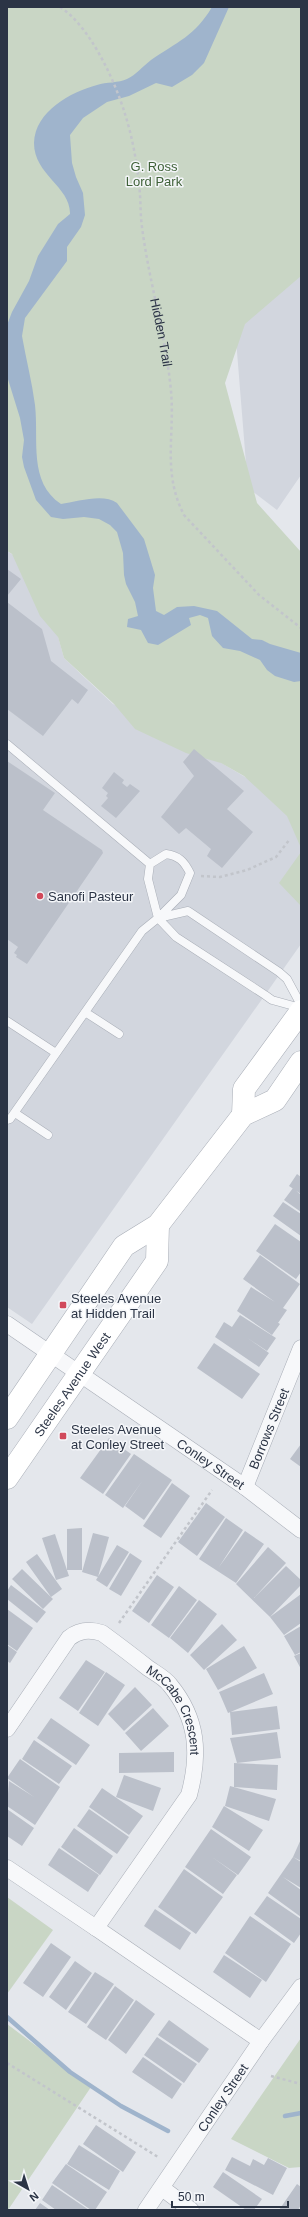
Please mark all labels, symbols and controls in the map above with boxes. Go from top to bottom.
park label: G. Ross Lord Park [126,159,183,189]
street label: Hidden Trail [147,297,175,368]
place label: Sanofi Pasteur [48,889,134,904]
marker: Sanofi Pasteur [35,891,45,901]
place label: Steeles Avenue at Hidden Trail [71,1291,161,1321]
marker: Steeles Avenue at Hidden Trail [58,1300,68,1310]
street label: Steeles Avenue West [31,1329,114,1439]
street label: Borrows Street [246,1386,292,1471]
place label: Steeles Avenue at Conley Street [71,1422,165,1452]
marker: Steeles Avenue at Conley Street [58,1431,68,1441]
street label: Conley Street [174,1436,248,1493]
street label: McCabe Crescent [144,1662,202,1756]
street label: Conley Street [195,2061,252,2135]
north arrow [8,2169,48,2209]
scale bar [172,2183,288,2209]
text: N [27,2190,41,2204]
text: 50 m [178,2190,205,2204]

